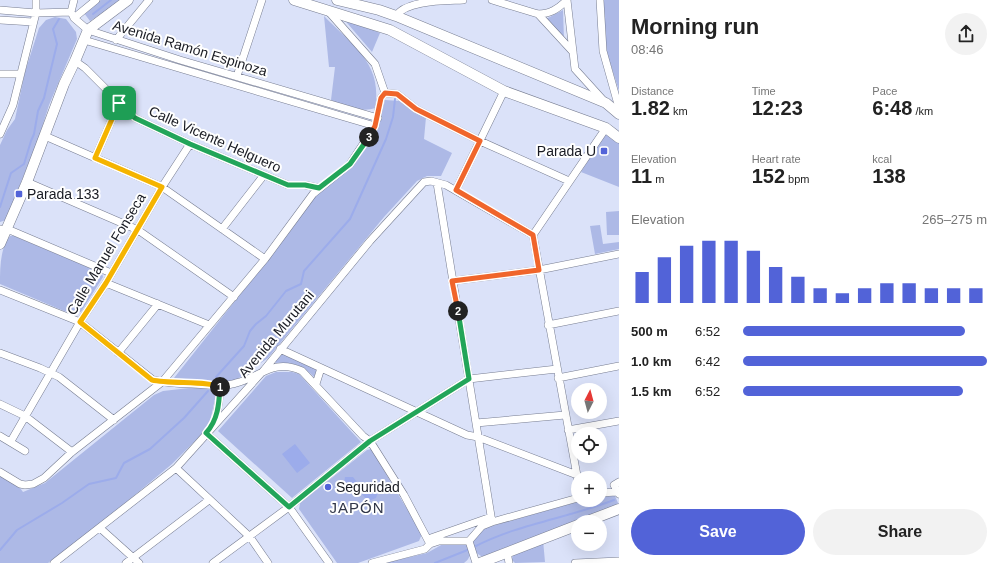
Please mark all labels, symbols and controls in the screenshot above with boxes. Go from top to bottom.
button: share [945,13,987,55]
text: Morning run [631,14,759,39]
street label: Avenida Ramón Espinoza [111,17,269,79]
text: 08:46 [631,42,664,57]
text: Distance [631,85,674,97]
text: Time [752,85,776,97]
text: Pace [872,85,897,97]
pin [102,86,136,120]
icon: arrive [108,92,130,114]
text: 1.82 [631,97,670,119]
text: 12:23 [752,97,803,119]
text: 6:48 [872,97,912,119]
street label: Calle Vicente Helguero [146,103,284,175]
text: km [670,105,688,117]
text: /km [912,105,933,117]
pin: 3 [359,127,379,147]
text: 3 [366,131,372,143]
place label: Parada U [537,143,596,159]
marker: Parada U [599,146,609,156]
text: Elevation [631,153,676,165]
text: Heart rate [752,153,801,165]
text: kcal [872,153,892,165]
text: 11 [631,165,652,187]
text: 152 [752,165,785,187]
text: 138 [872,165,906,187]
text: m [652,173,664,185]
text: bpm [785,173,810,185]
place label: Parada 133 [27,186,100,202]
marker: Parada 133 [14,189,24,199]
street label: Calle Manuel Fonseca [63,190,149,318]
text: Elevation [631,212,684,227]
text: 265–275 m [922,212,987,227]
street label: Avenida Murutani [235,287,317,381]
pin: 2 [448,301,468,321]
text: 2 [455,305,461,317]
text: 500 m [631,324,668,339]
text: 6:52 [695,324,720,339]
text: 1.0 km [631,354,671,369]
text: 6:42 [695,354,720,369]
pin: 1 [210,377,230,397]
text: 1 [217,381,223,393]
north arrow [571,383,607,419]
map controls [571,383,607,551]
text: 1.5 km [631,384,671,399]
text: 6:52 [695,384,720,399]
button: locate [571,427,607,463]
button: + [571,471,607,507]
place label: Seguridad [336,479,400,495]
marker: Seguridad [323,482,333,492]
district label: JAPÓN [329,499,385,516]
button: Save [631,509,805,555]
button: Share [813,509,987,555]
button: − [571,515,607,551]

